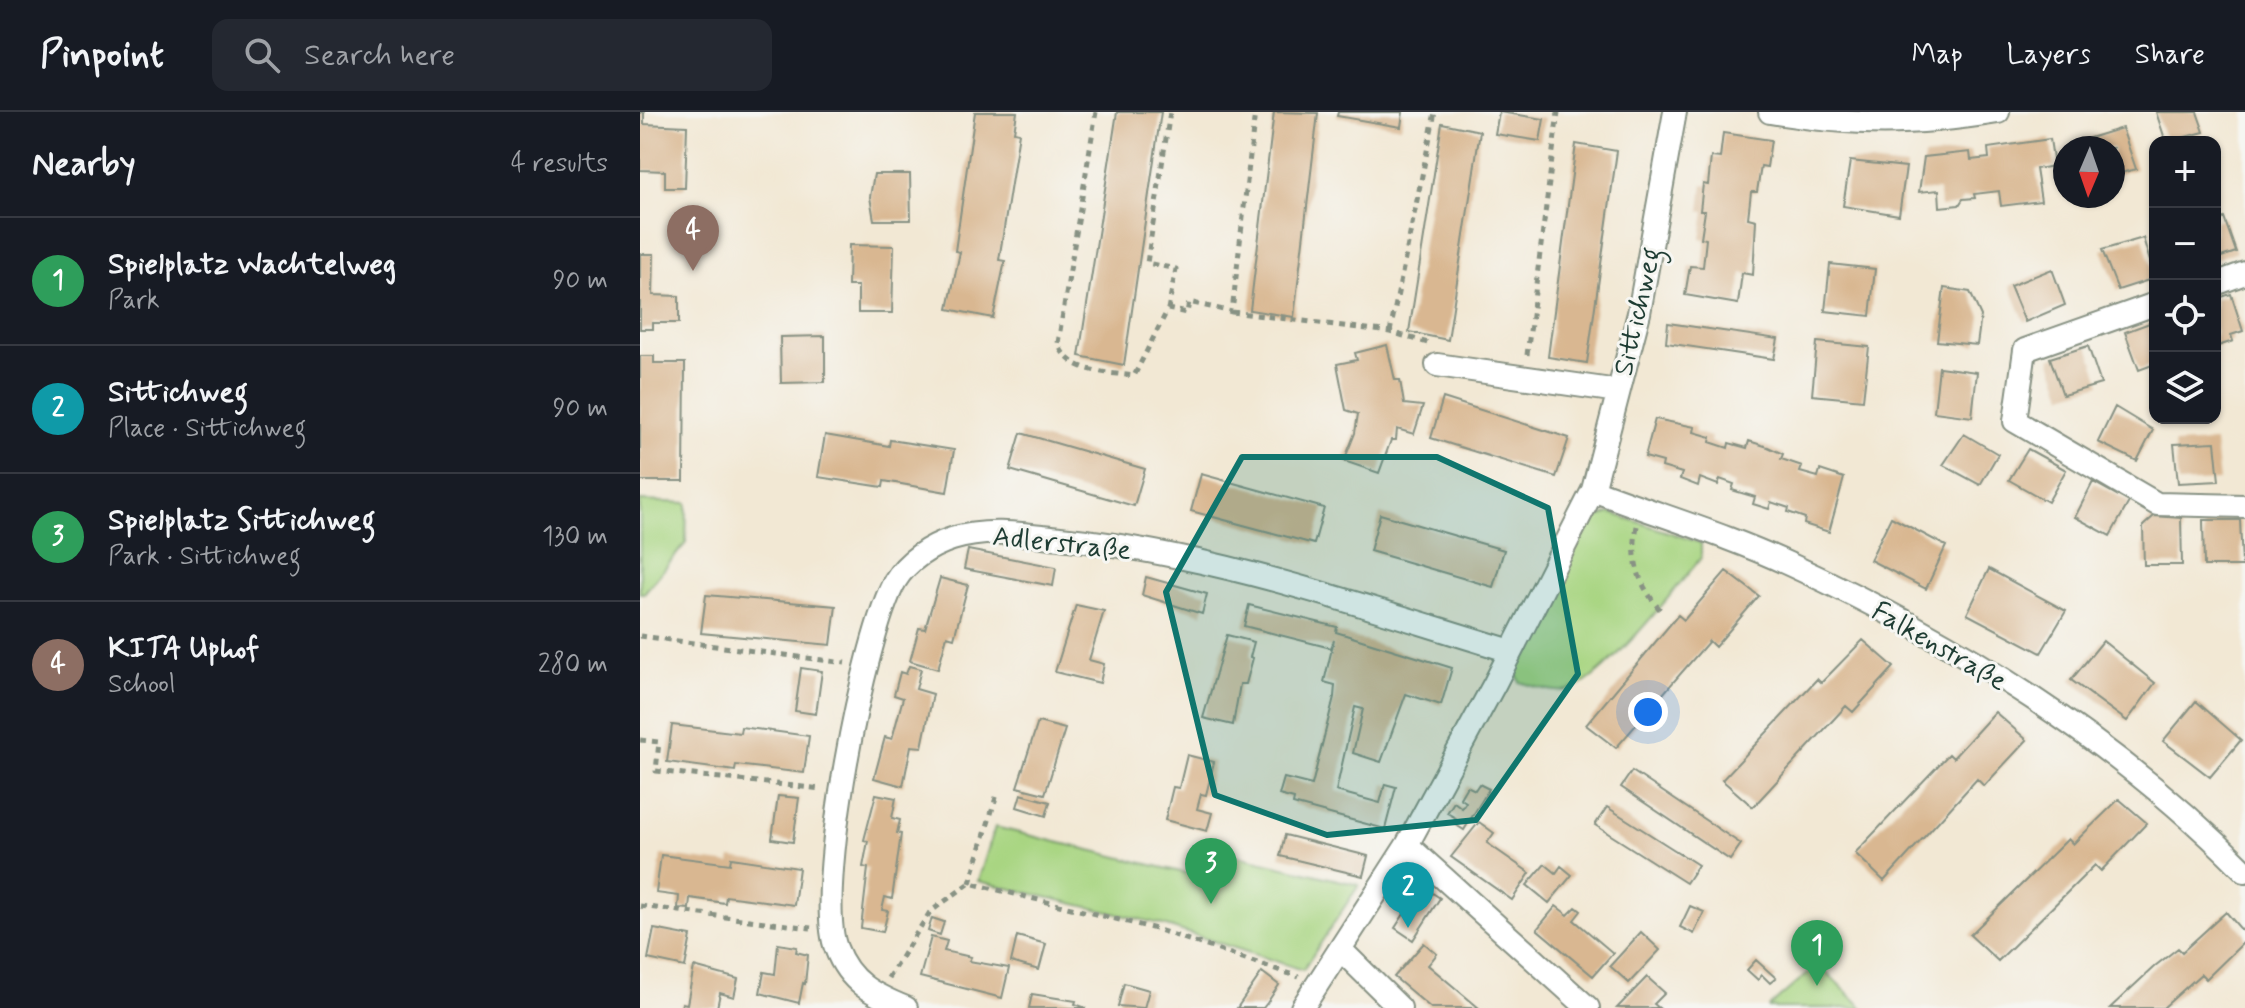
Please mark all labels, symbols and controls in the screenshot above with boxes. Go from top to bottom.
search box [212,19,772,91]
text: Pinpoint [40,31,164,80]
icon: search [240,33,284,77]
text: Search here [304,36,455,75]
text: Map [1912,37,1963,74]
text: Layers [2007,37,2091,74]
text: Share [2135,37,2205,74]
north arrow [2053,136,2125,208]
map controls [2149,136,2221,424]
button: + [2149,136,2221,208]
text: Nearby [32,142,136,187]
text: 4 results [511,147,608,181]
pin: 4 [667,205,719,271]
button: − [2149,208,2221,280]
street label: Sittichweg [1606,244,1674,380]
text: Spielplatz Wachtelweg [108,245,396,284]
text: 1 [52,264,64,298]
text: 90 m [553,264,608,298]
button: locate [2149,280,2221,352]
text: Park [108,284,160,318]
button: layers [2149,352,2221,424]
text: Sittichweg [108,373,248,412]
text: 2 [52,392,64,426]
text: 90 m [553,392,608,426]
text: Place · Sittichweg [108,412,307,446]
text: Spielplatz Sittichweg [108,501,376,540]
street label: Adlerstraße [991,519,1133,570]
text: 3 [52,520,64,554]
text: 130 m [542,520,608,554]
text: Park · Sittichweg [108,540,301,574]
street label: Falkenstraße [1864,594,2013,701]
text: KITA Uphof [108,629,259,668]
text: 4 [50,648,66,682]
text: 280 m [538,648,608,682]
text: School [108,668,175,702]
your location [1628,692,1668,732]
pin: 3 [1185,838,1237,904]
pin: 2 [1382,862,1434,928]
pin: 1 [1791,920,1843,986]

